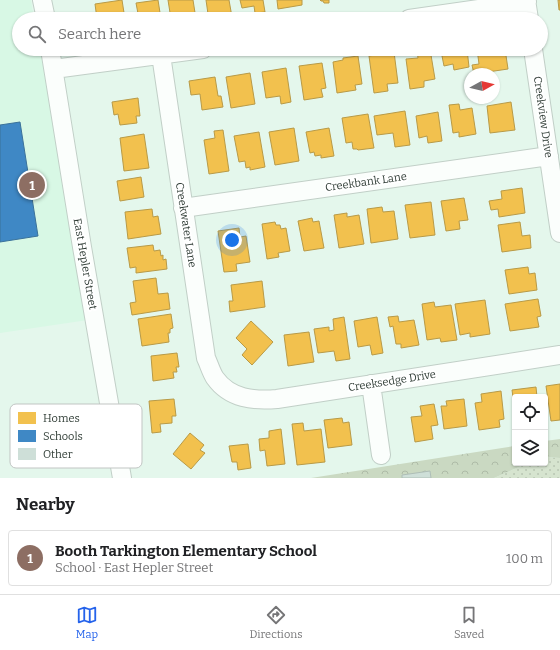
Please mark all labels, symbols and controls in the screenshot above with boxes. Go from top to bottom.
search box [12,12,548,56]
icon: search [26,23,48,45]
text: Search here [58,25,141,43]
north arrow [464,68,500,104]
street label: Creekview Drive [531,75,555,159]
pin: 1 [19,170,45,200]
street label: Creekbank Lane [324,170,408,194]
street label: Creekwater Lane [173,182,199,268]
street label: East Hepler Street [71,217,99,311]
your location [222,230,242,250]
street label: Creeksedge Drive [347,368,437,394]
map controls [512,394,548,466]
button: locate [512,394,548,430]
legend [10,404,142,468]
text: Homes [43,412,80,425]
text: Schools [43,430,83,443]
button: layers [512,430,548,466]
text: Other [43,448,73,461]
text: Nearby [16,494,75,515]
text: Booth Tarkington Elementary School [55,542,317,560]
text: 1 [27,551,33,566]
text: 100 m [506,551,543,566]
text: School · East Hepler Street [55,560,213,575]
tab: Map [76,604,98,641]
tab: Directions [250,604,302,641]
tab: Saved [454,604,484,641]

